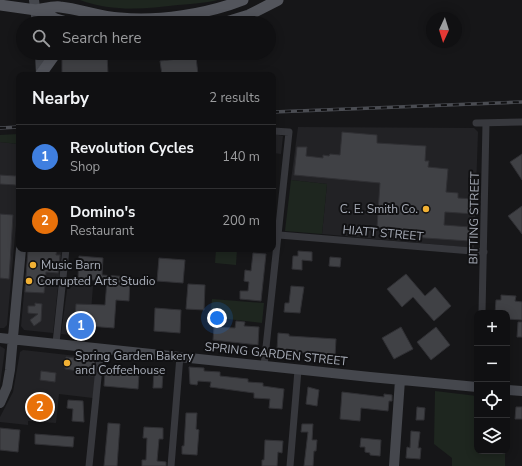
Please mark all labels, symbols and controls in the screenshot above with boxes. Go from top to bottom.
north arrow [426,12,462,48]
search box [16,16,276,60]
icon: search [30,27,52,49]
text: Search here [62,28,142,48]
text: Nearby [32,87,89,110]
text: 2 results [209,89,260,107]
text: Revolution Cycles [70,138,194,158]
text: 1 [41,148,49,166]
text: 140 m [222,148,260,166]
text: Shop [70,158,100,176]
street label: BITTING STREET [465,171,483,265]
place label: C. E. Smith Co. [340,201,418,217]
text: Domino's [70,202,135,222]
marker: C. E. Smith Co. [421,204,431,214]
text: 2 [41,212,49,230]
text: 200 m [222,212,260,230]
street label: HIATT STREET [342,221,425,245]
text: Restaurant [70,222,134,240]
place label: Music Barn [41,257,101,273]
marker: Music Barn [28,260,38,270]
place label: Corrupted Arts Studio [37,273,156,289]
marker: Corrupted Arts Studio [24,276,34,286]
your location [207,308,227,328]
map controls [474,310,510,454]
button: + [474,310,510,346]
pin: 1 [68,311,94,341]
street label: SPRING GARDEN STREET [204,339,349,370]
button: − [474,346,510,382]
place label: Spring Garden Bakery and Coffeehouse [75,348,194,378]
marker: Spring Garden Bakery and Coffeehouse [62,358,72,368]
button: locate [474,382,510,418]
pin: 2 [27,392,53,422]
button: layers [474,418,510,454]

